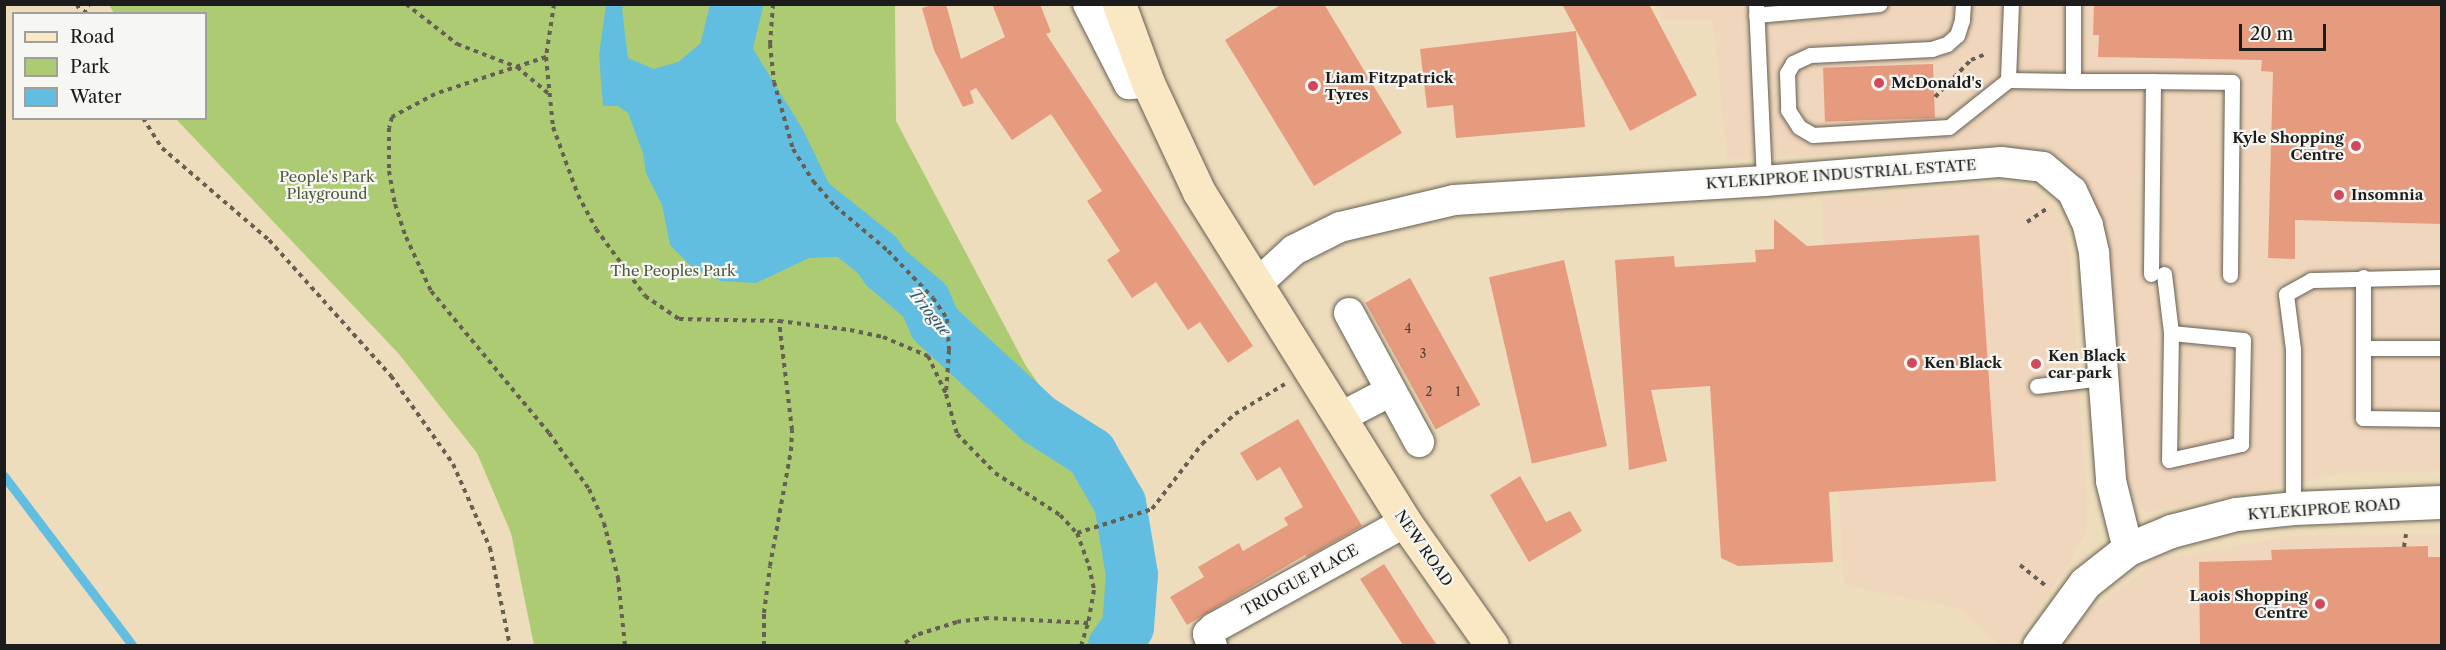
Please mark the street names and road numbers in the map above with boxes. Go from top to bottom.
street label: KYLEKIPROE INDUSTRIAL ESTATE [1705,156,1977,192]
street label: KYLEKIPROE ROAD [2247,495,2401,523]
street label: NEW ROAD [1391,506,1457,590]
street label: TRIOGUE PLACE [1239,541,1361,619]

